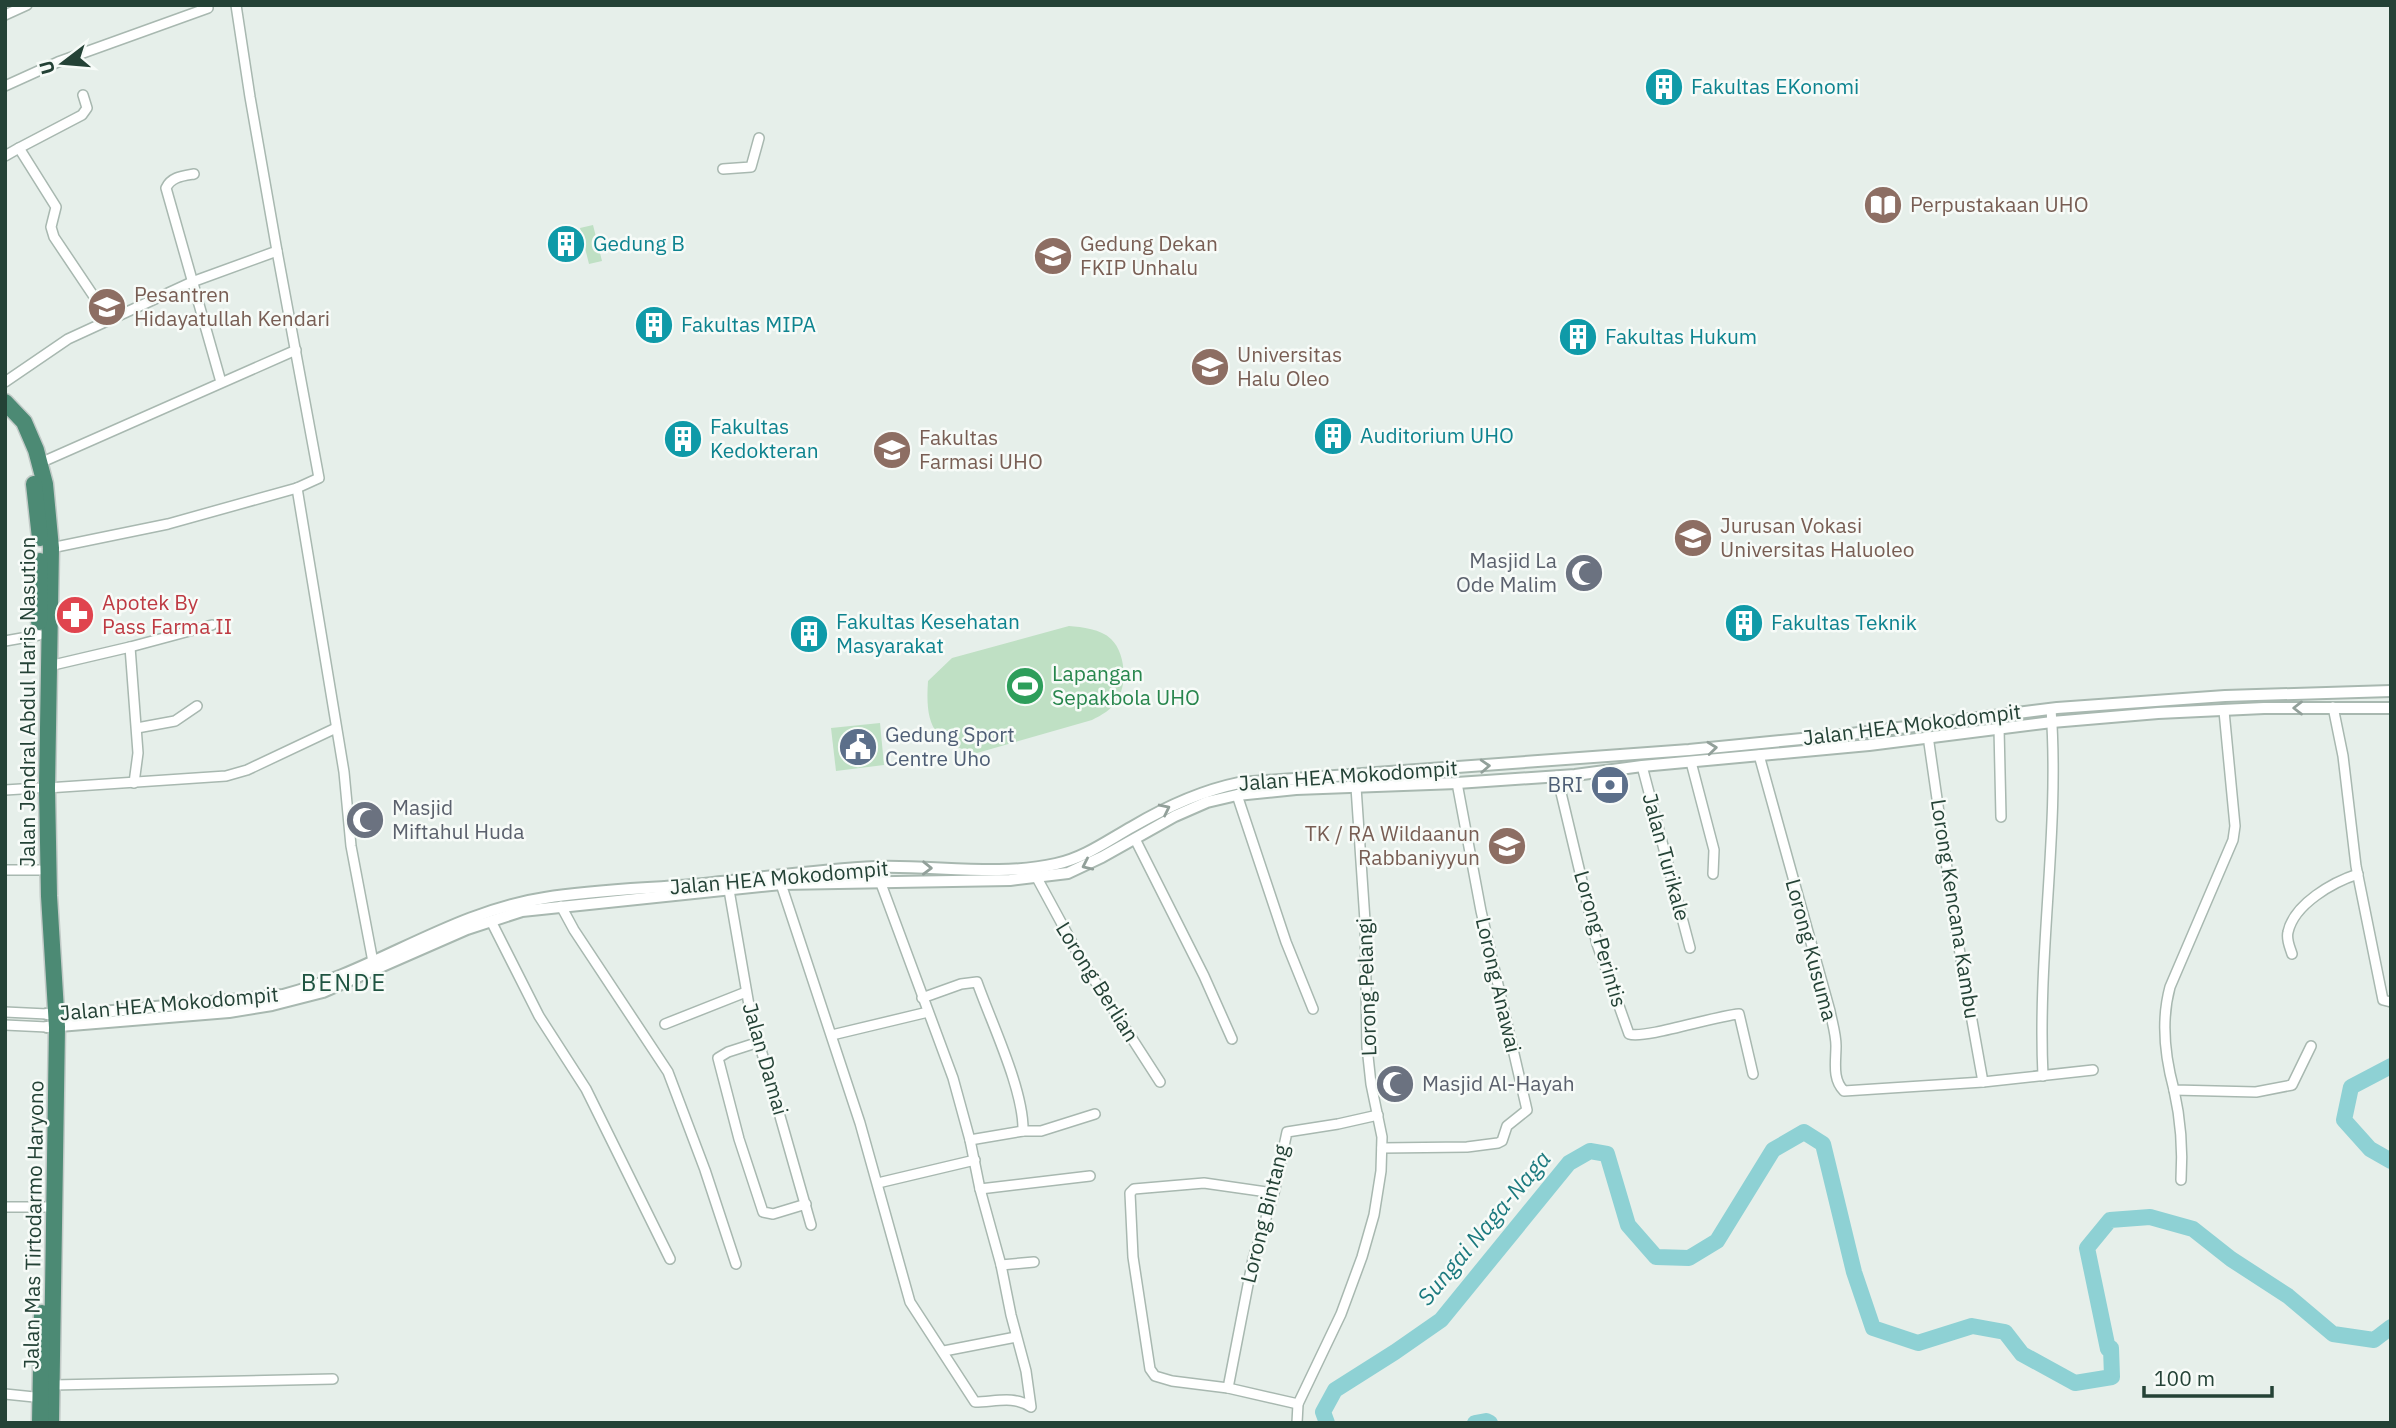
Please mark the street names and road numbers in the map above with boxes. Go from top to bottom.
street label: Jalan Jendral Abdul Haris Nasution [13,537,41,867]
street label: Jalan HEA Mokodompit [1801,697,2023,751]
street label: Jalan HEA Mokodompit [1237,753,1458,797]
street label: Jalan Turikale [1636,790,1697,924]
street label: Lorong Kencana Kambu [1925,797,1987,1021]
street label: Jalan HEA Mokodompit [668,853,890,901]
street label: Lorong Perintis [1568,867,1634,1010]
street label: Lorong Kusuma [1780,876,1844,1024]
street label: Lorong Anawai [1470,914,1528,1055]
street label: Lorong Berlian [1050,916,1146,1047]
street label: Lorong Pelangi [1350,917,1382,1057]
street label: Jalan HEA Mokodompit [58,979,280,1027]
street label: Jalan Damai [737,999,795,1118]
street label: Jalan Mas Tirtodarmo Haryono [16,1080,50,1370]
street label: Lorong Bintang [1233,1142,1295,1286]

